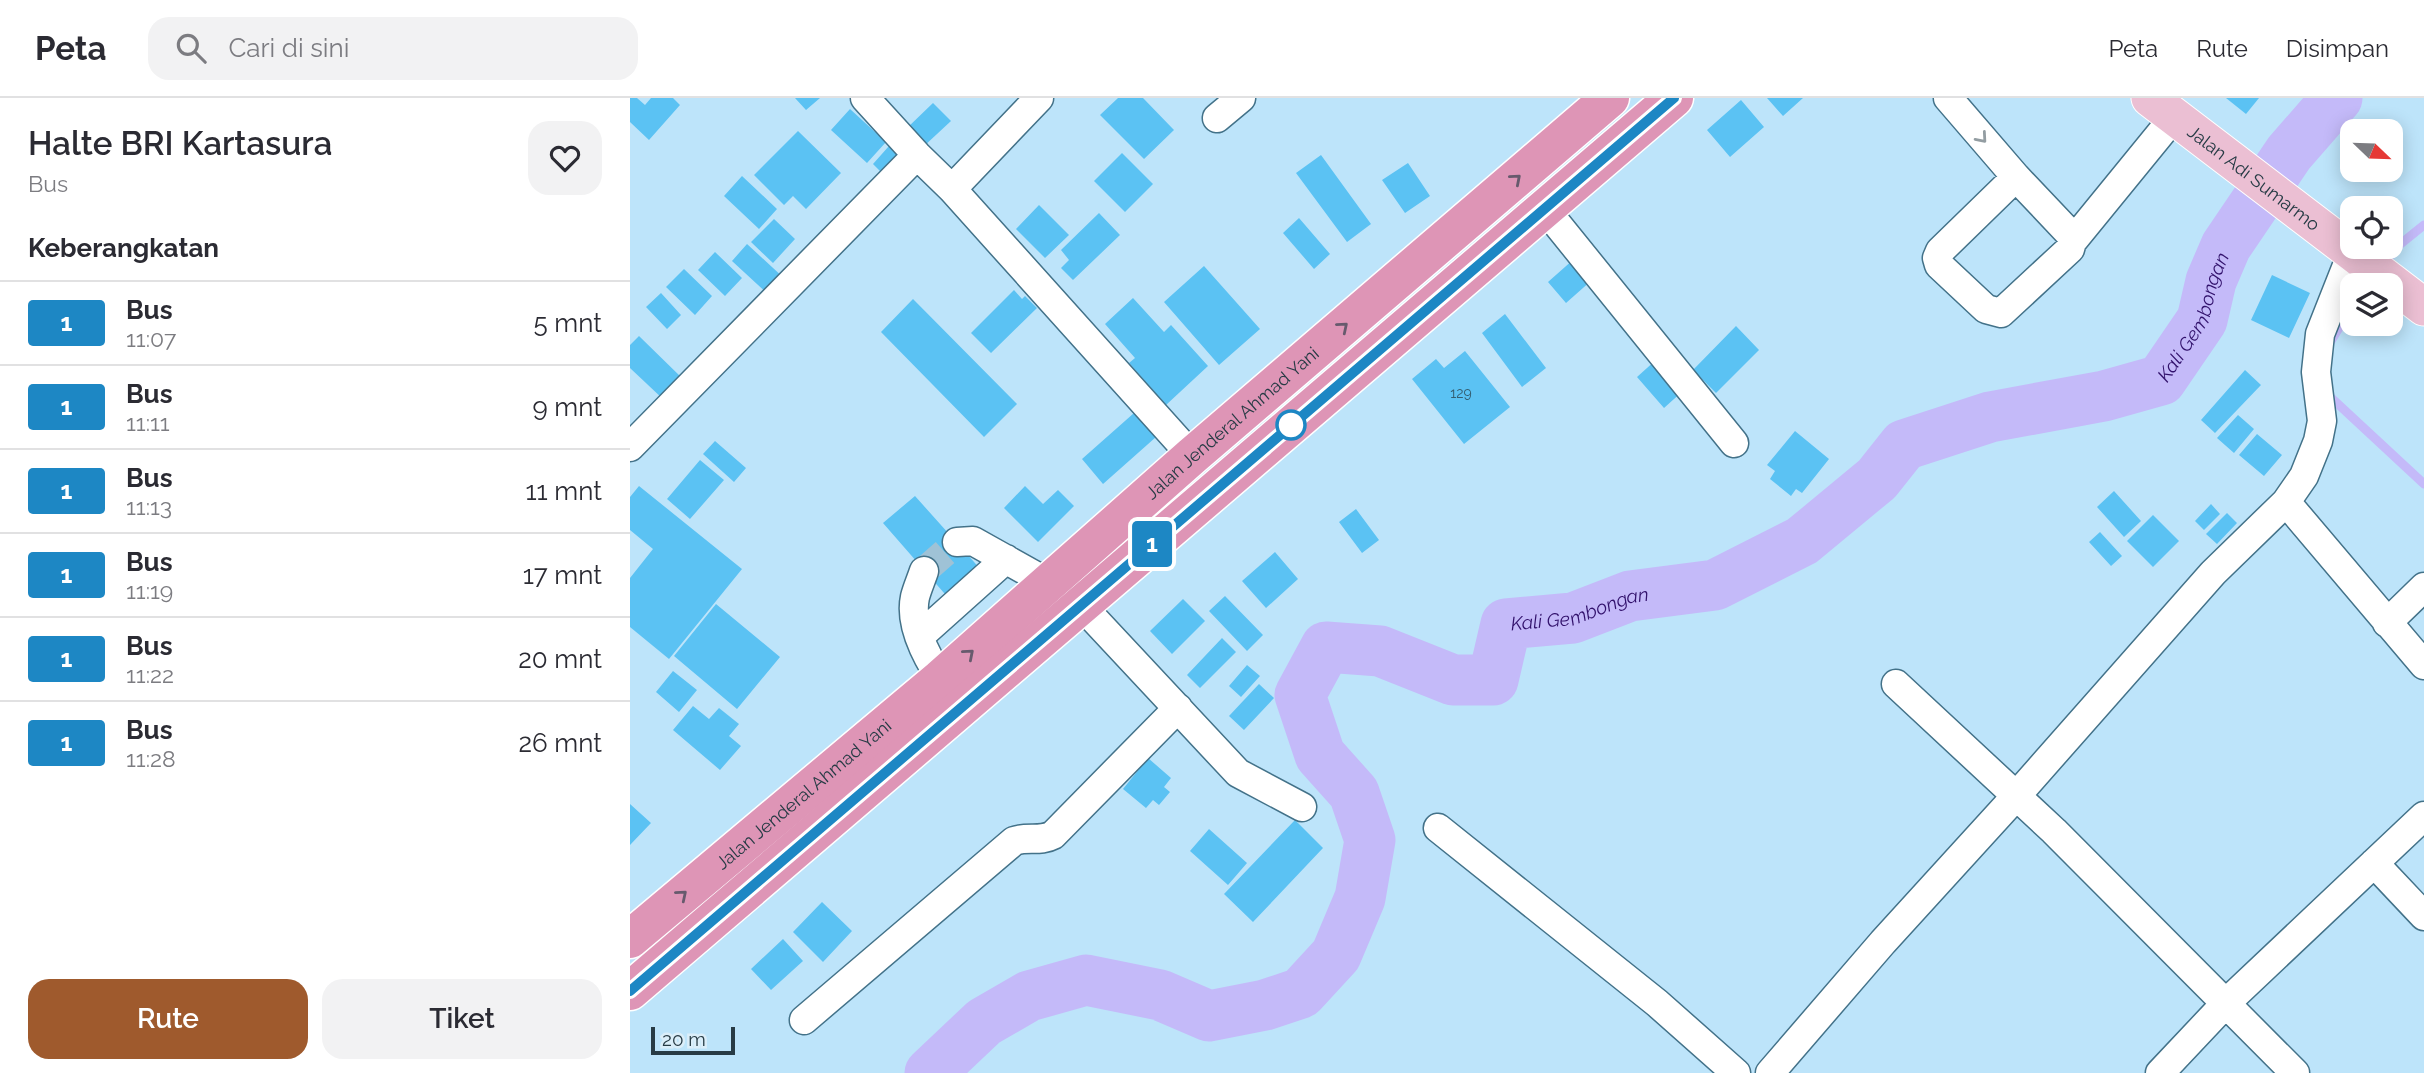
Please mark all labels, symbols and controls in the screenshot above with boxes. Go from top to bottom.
search box [148,17,638,80]
text: Peta [35,29,106,68]
icon: search [172,29,210,67]
text: Cari di sini [228,33,349,63]
text: Peta [2108,34,2158,63]
text: Rute [2196,34,2248,63]
text: Disimpan [2286,34,2389,63]
north arrow [2340,119,2403,182]
map controls [2340,119,2403,336]
street label: Jalan Adi Sumarmo [2184,120,2325,235]
button: heart [528,121,602,195]
text: Halte BRI Kartasura [28,124,332,163]
one-way arrow [1974,129,1986,142]
text: Bus [28,170,68,197]
one-way arrow [1508,175,1521,187]
button: locate [2340,196,2403,259]
text: Keberangkatan [28,233,219,263]
water label: Kali Gembongan [2152,249,2233,386]
button: layers [2340,273,2403,336]
text: Bus [126,295,173,325]
text: 1 [61,308,72,337]
text: 5 mnt [534,308,602,338]
one-way arrow [1335,323,1348,335]
text: 11:07 [126,325,176,352]
street label: Jalan Jenderal Ahmad Yani [1141,342,1323,503]
text: Bus [126,379,173,409]
house number: 129 [1450,385,1472,401]
text: 1 [61,392,72,421]
text: 9 mnt [533,392,602,422]
text: 11:11 [126,409,170,436]
unlabelled marker [1276,410,1306,440]
text: Bus [126,463,173,493]
text: 1 [61,476,72,505]
text: 11 mnt [525,476,602,506]
text: 11:13 [126,493,172,520]
line badge: 1 [1129,521,1175,567]
text: 1 [1146,529,1158,558]
text: Bus [126,547,173,577]
text: 1 [61,560,72,589]
text: 17 mnt [523,560,602,590]
text: 11:19 [126,577,173,604]
water label: Kali Gembongan [1510,583,1650,635]
text: Bus [126,631,173,661]
text: 1 [61,644,72,673]
text: 20 mnt [518,644,602,674]
one-way arrow [961,650,974,662]
text: 11:22 [126,661,174,688]
street label: Jalan Jenderal Ahmad Yani [711,714,895,873]
text: Bus [126,715,173,745]
text: 1 [61,728,72,757]
text: 26 mnt [519,728,602,758]
text: 11:28 [126,745,176,772]
one-way arrow [674,891,687,903]
button: Rute [28,979,308,1059]
button: Tiket [322,979,602,1059]
scale bar [651,1024,735,1056]
text: 20 m [662,1028,706,1050]

